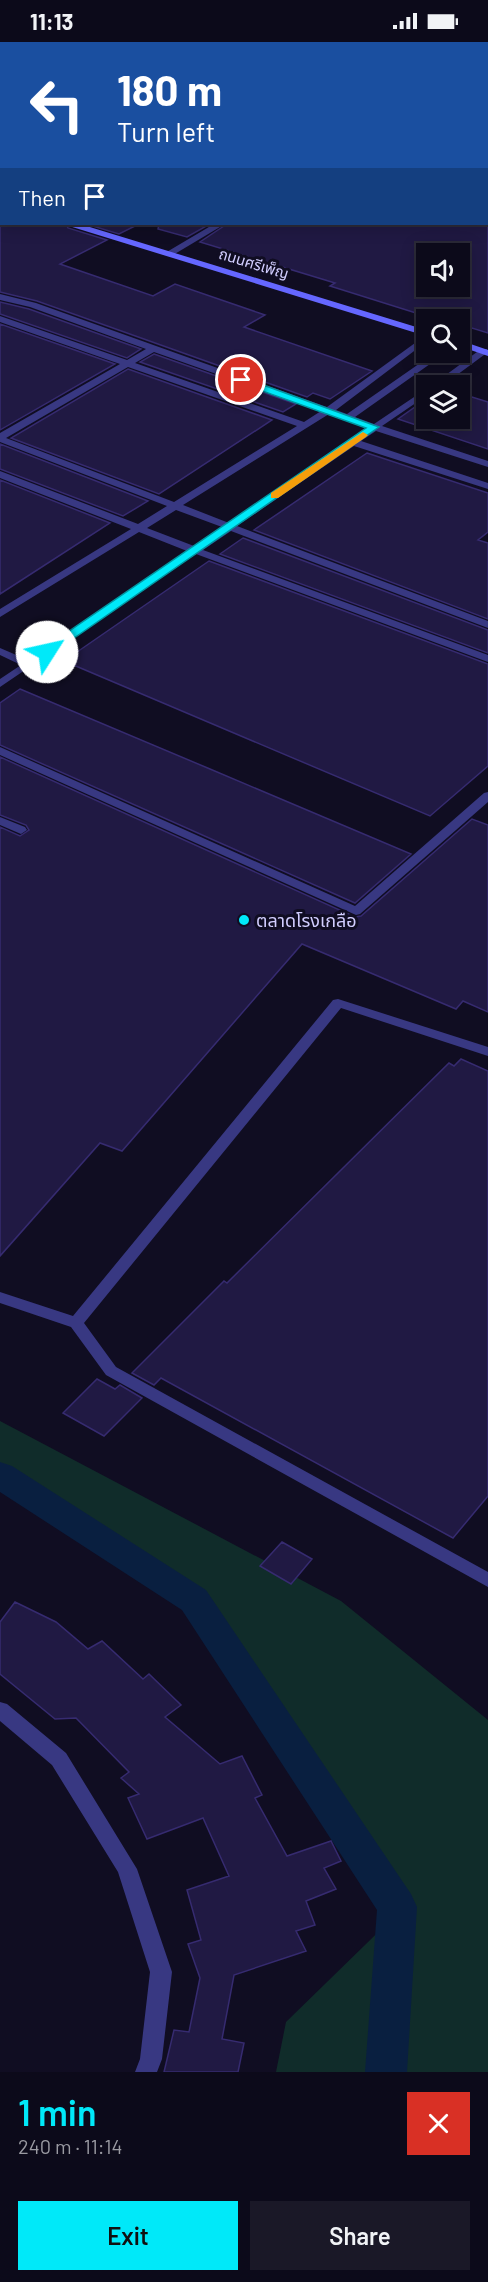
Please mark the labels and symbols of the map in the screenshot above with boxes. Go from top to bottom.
street label: ถนนศรีเพ็ญ [217,244,291,282]
pin [215,354,266,405]
position arrow [15,620,79,684]
place label: ตลาดโรงเกลือ [256,909,357,931]
marker: ตลาดโรงเกลือ [237,913,251,927]

